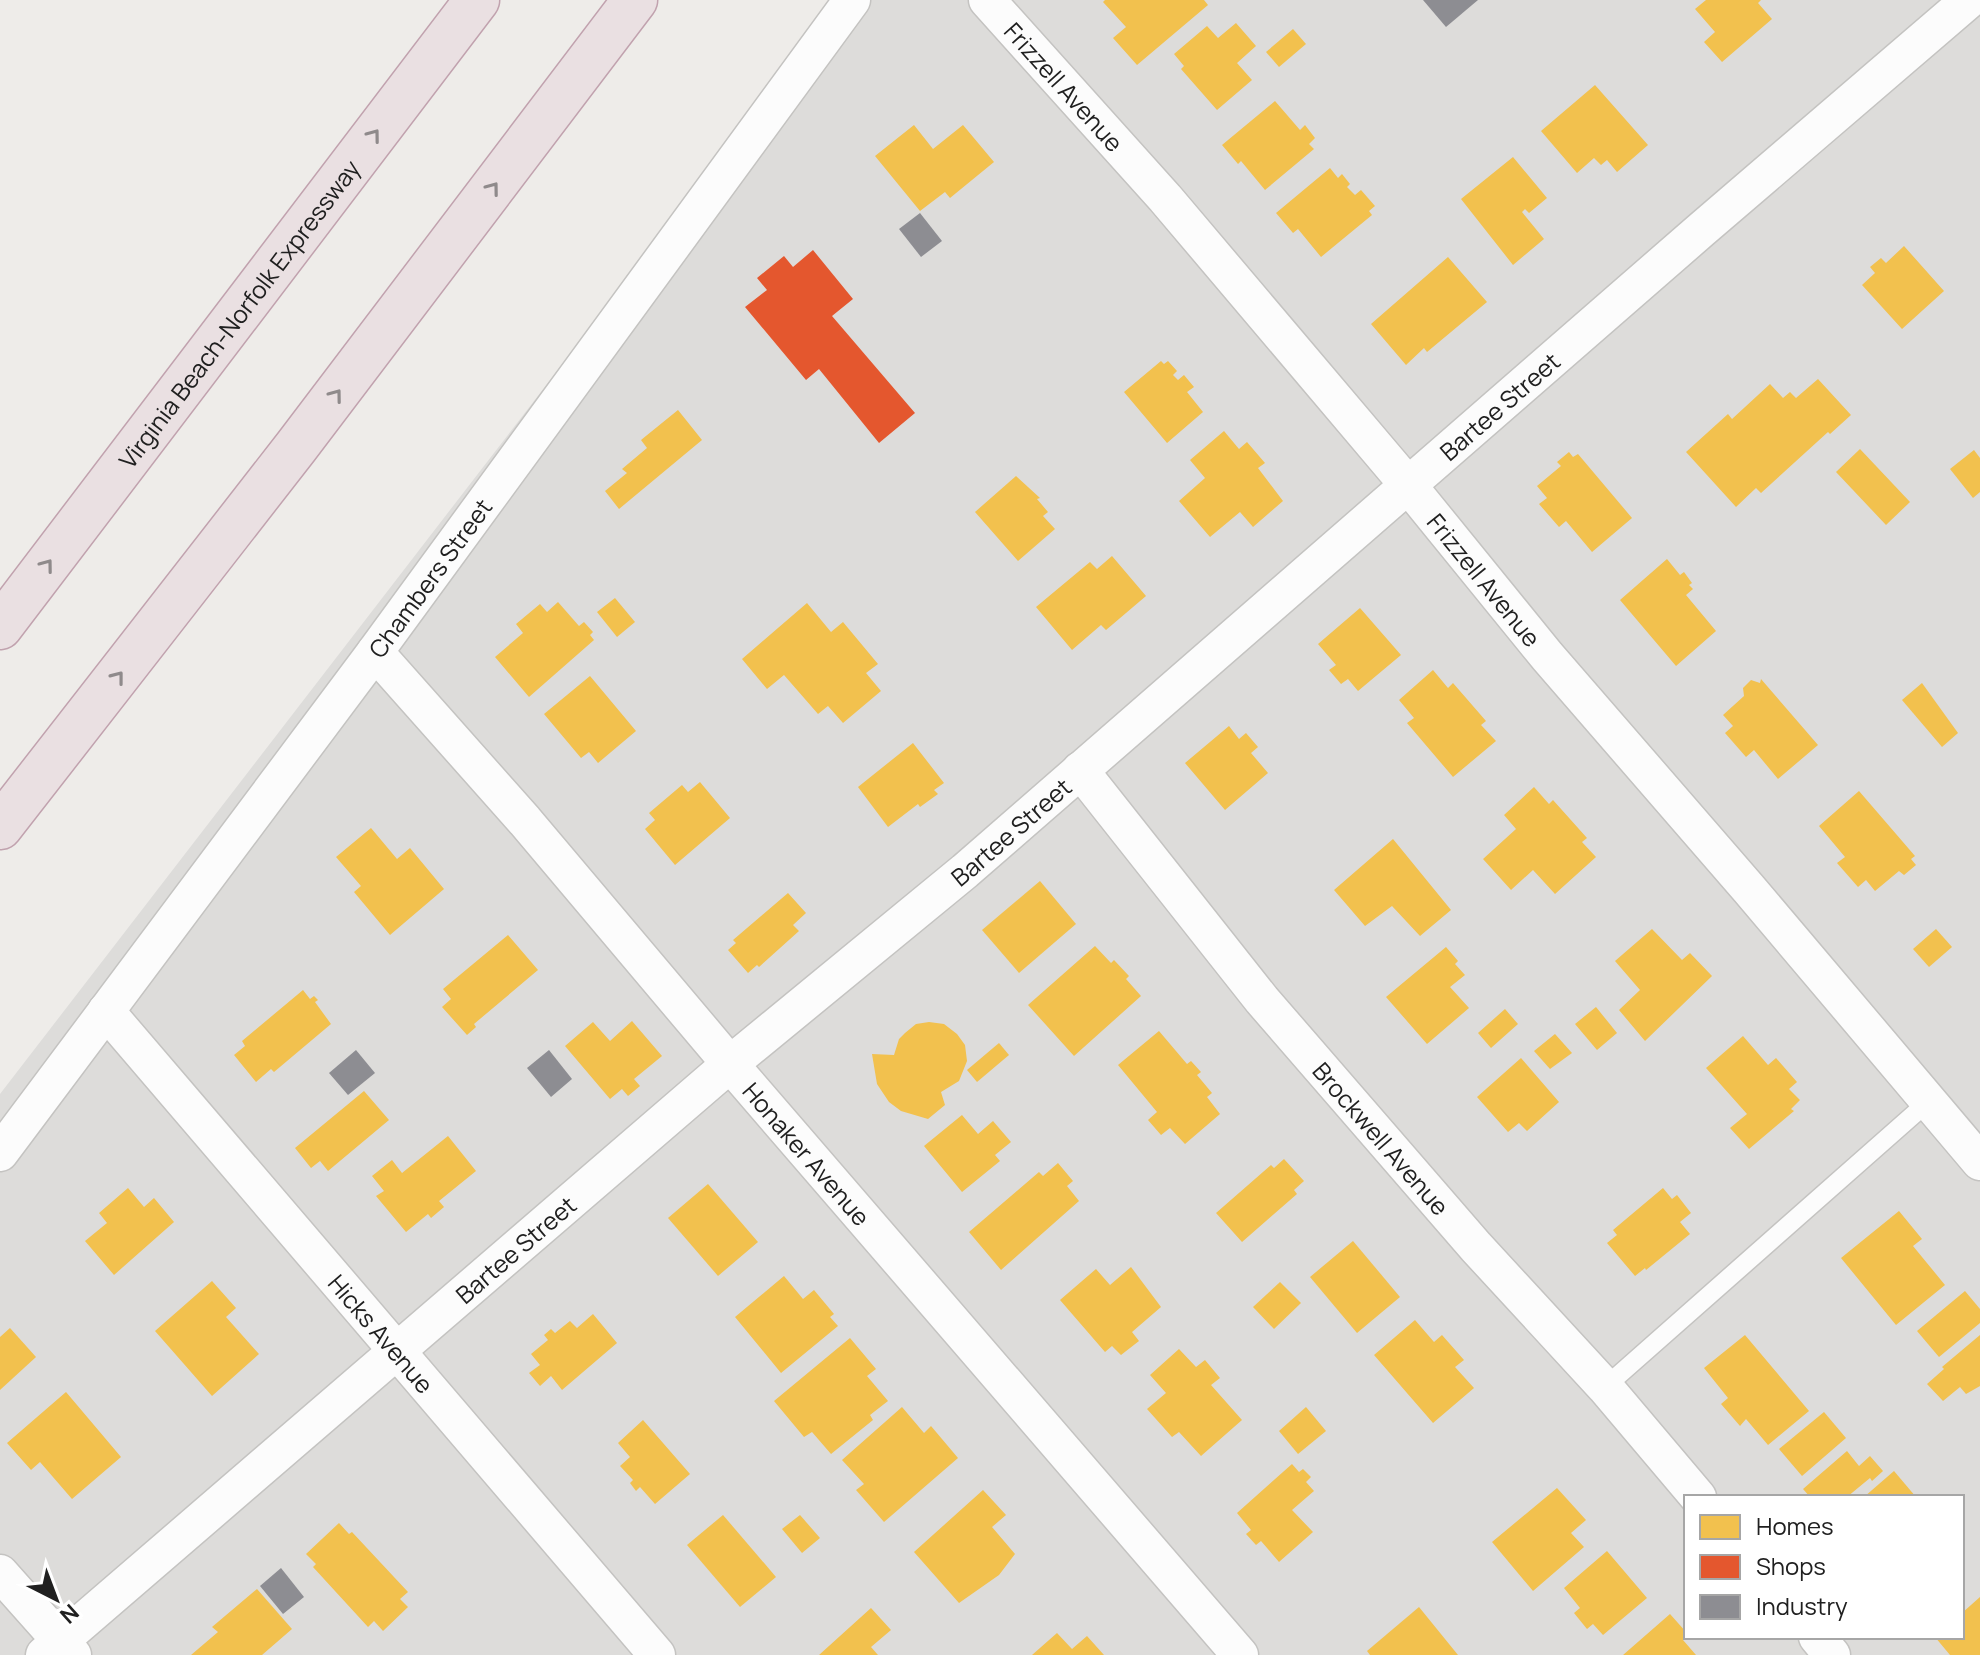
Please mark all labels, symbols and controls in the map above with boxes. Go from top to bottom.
street label: Frizzell Avenue [998,15,1131,158]
one-way arrow [365,129,379,144]
street label: Virginia Beach-Norfolk Expressway [110,152,367,475]
one-way arrow [483,182,497,197]
street label: Bartee Street [1432,344,1566,467]
one-way arrow [326,389,340,404]
street label: Chambers Street [360,491,499,664]
street label: Frizzell Avenue [1421,506,1549,653]
one-way arrow [38,559,52,574]
one-way arrow [108,671,122,686]
street label: Bartee Street [944,770,1078,893]
street label: Brockwell Avenue [1306,1054,1457,1222]
street label: Honaker Avenue [736,1075,878,1232]
street label: Bartee Street [448,1188,583,1310]
street label: Hicks Avenue [321,1267,442,1400]
legend [1684,1495,1964,1639]
text: Homes [1756,1509,1834,1542]
text: Shops [1756,1549,1826,1582]
north arrow [16,1559,96,1639]
text: Industry [1756,1589,1848,1622]
text: N [53,1597,85,1630]

